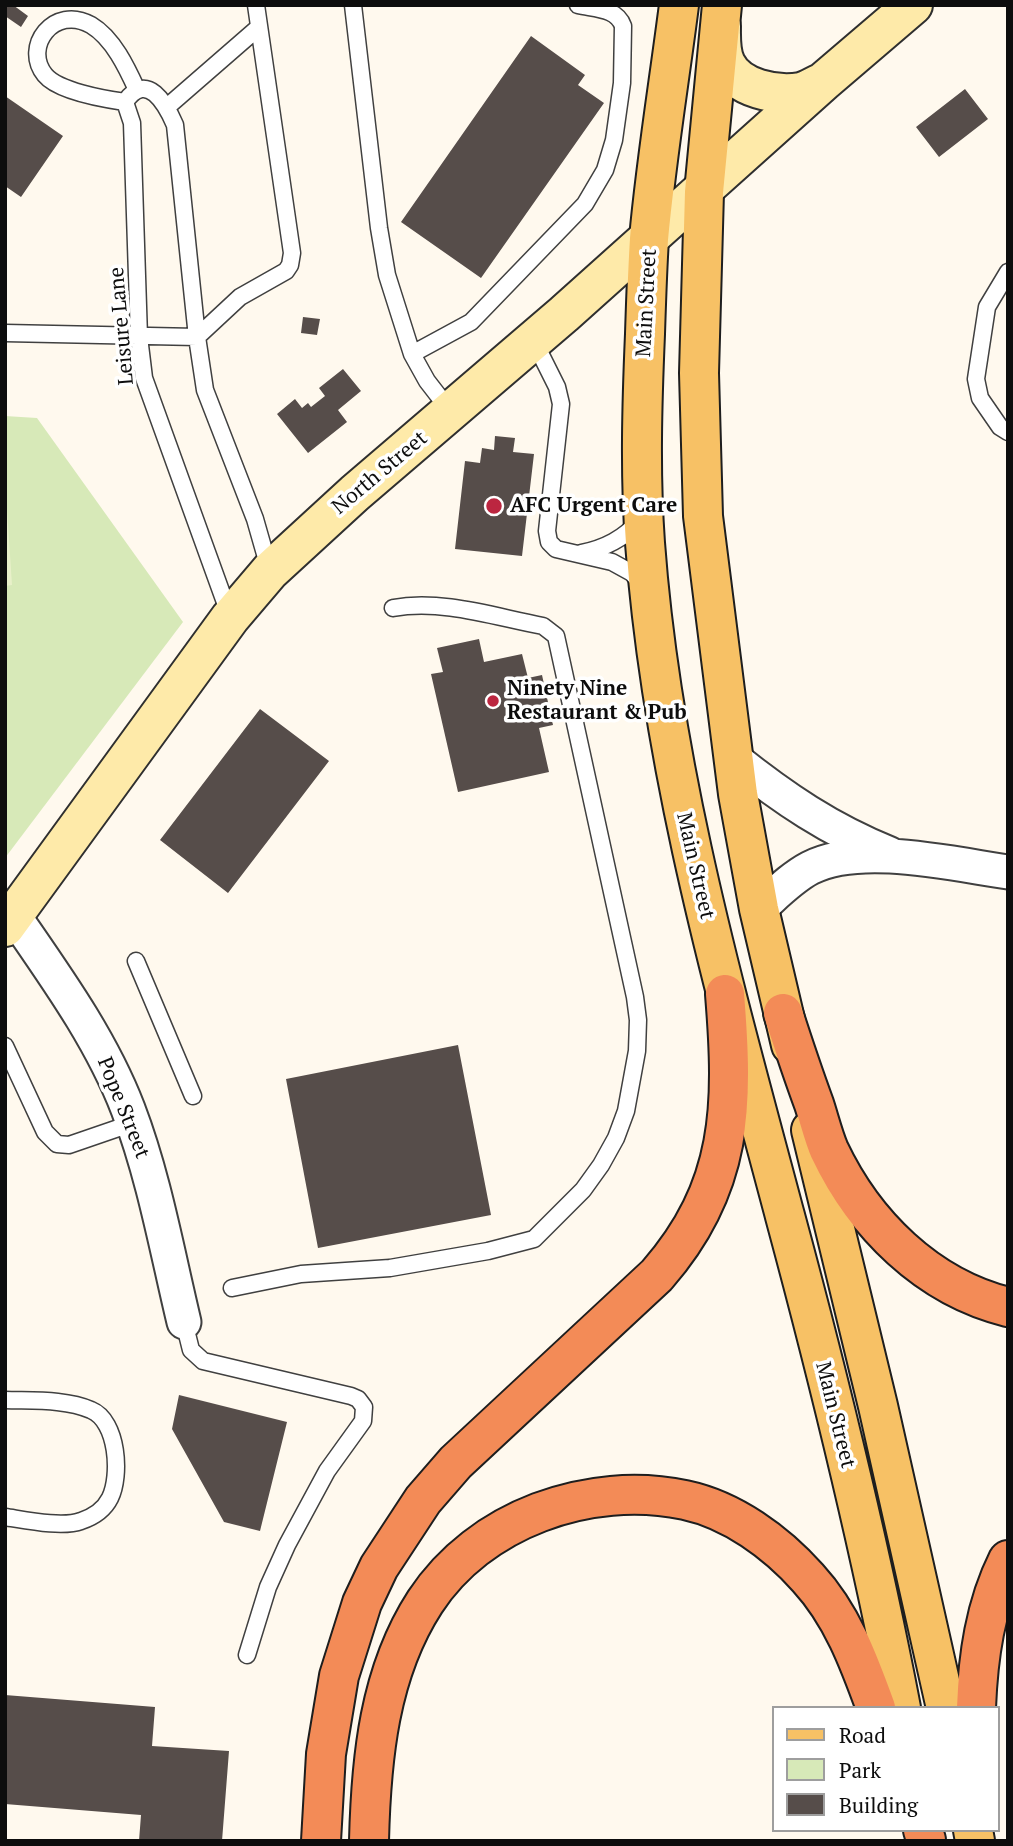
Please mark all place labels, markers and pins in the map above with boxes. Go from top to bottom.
place label: AFC Urgent Care [510,493,677,519]
marker: AFC Urgent Care [484,496,504,516]
place label: Ninety Nine Restaurant & Pub [507,676,687,726]
marker: Ninety Nine Restaurant & Pub [485,693,501,709]

